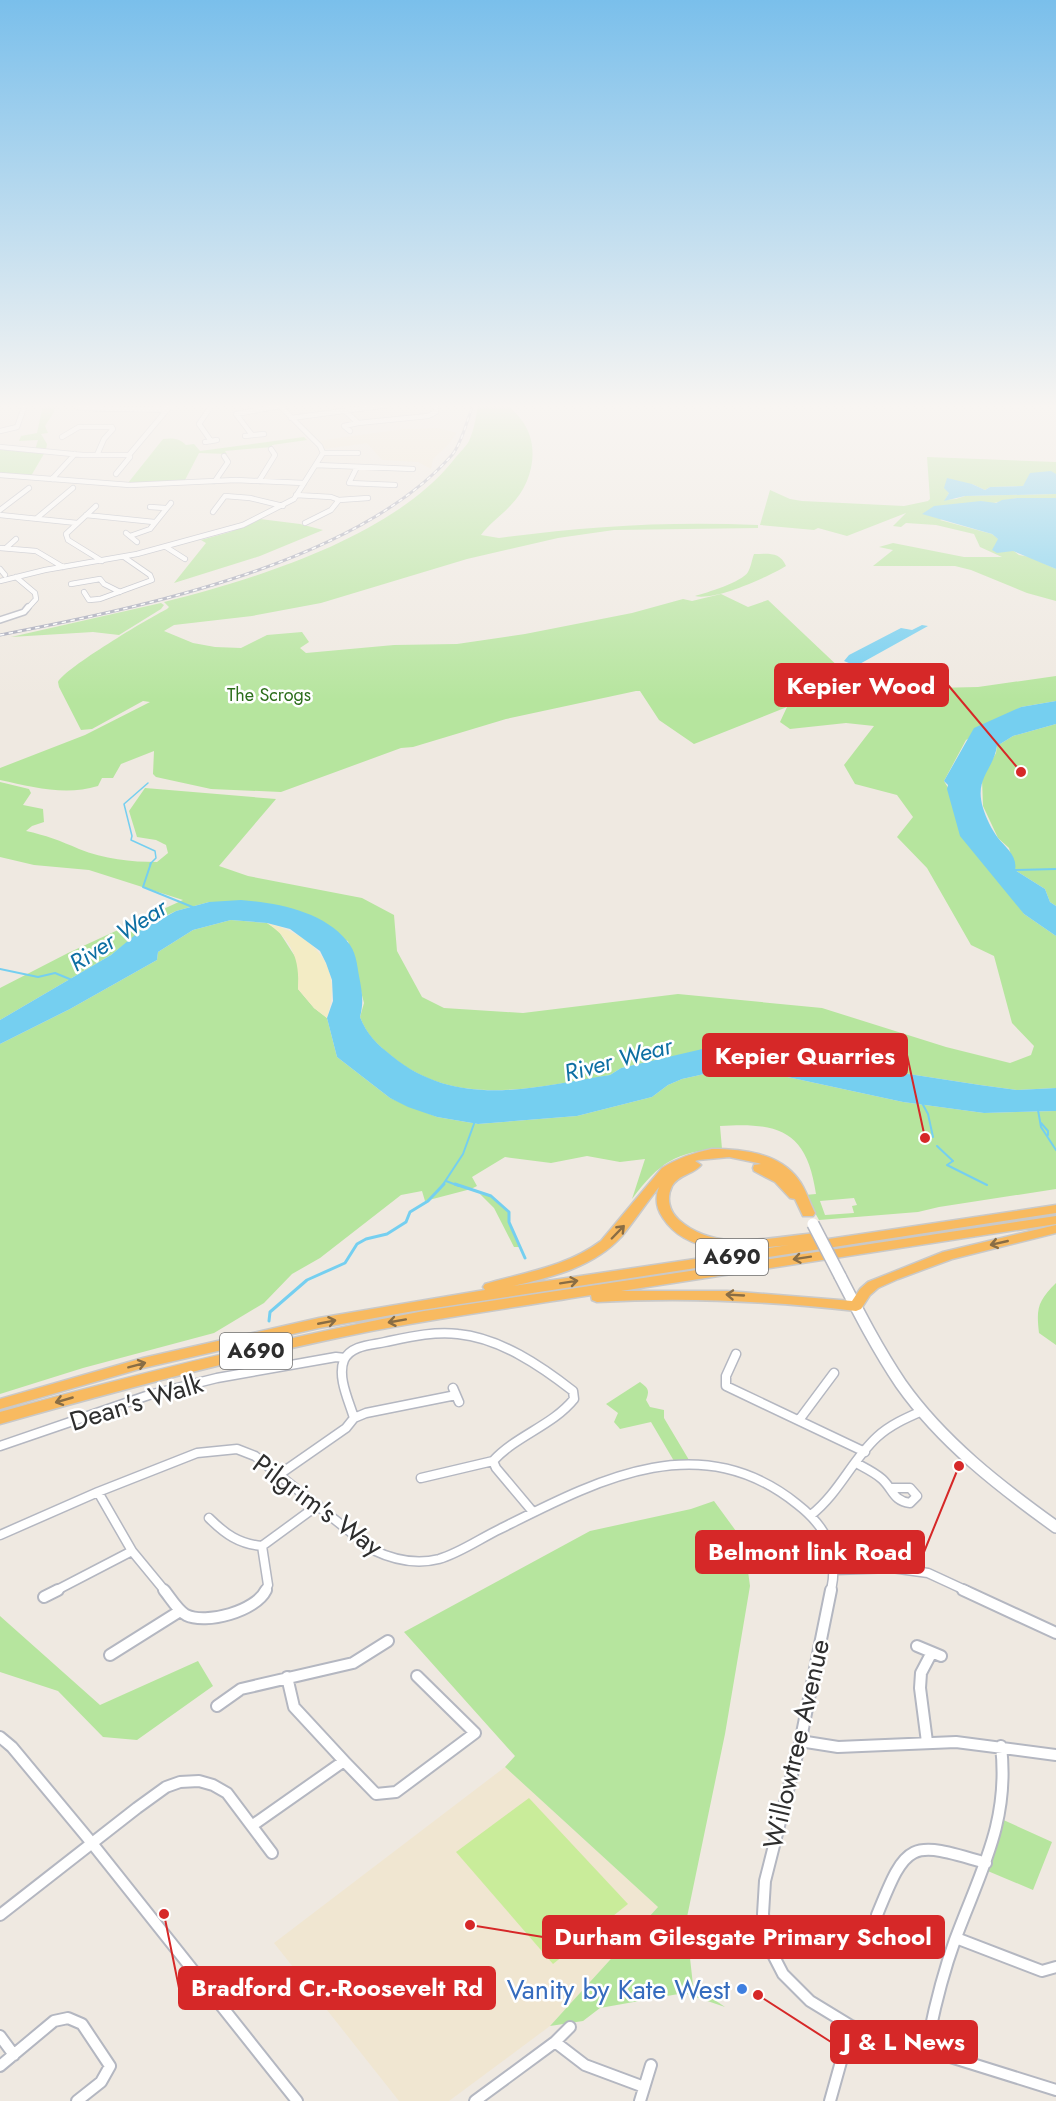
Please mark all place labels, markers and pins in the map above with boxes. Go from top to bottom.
callout: Kepier Wood [775,664,948,706]
callout: Kepier Quarries [703,1034,907,1076]
callout: Belmont link Road [696,1531,924,1573]
callout: Durham Gilesgate Primary School [543,1916,944,1958]
callout: Bradford Cr.-Roosevelt Rd [179,1967,495,2009]
place label: Vanity by Kate West [507,1970,731,2009]
marker: Vanity by Kate West [735,1982,749,1996]
callout: J & L News [831,2021,977,2063]

